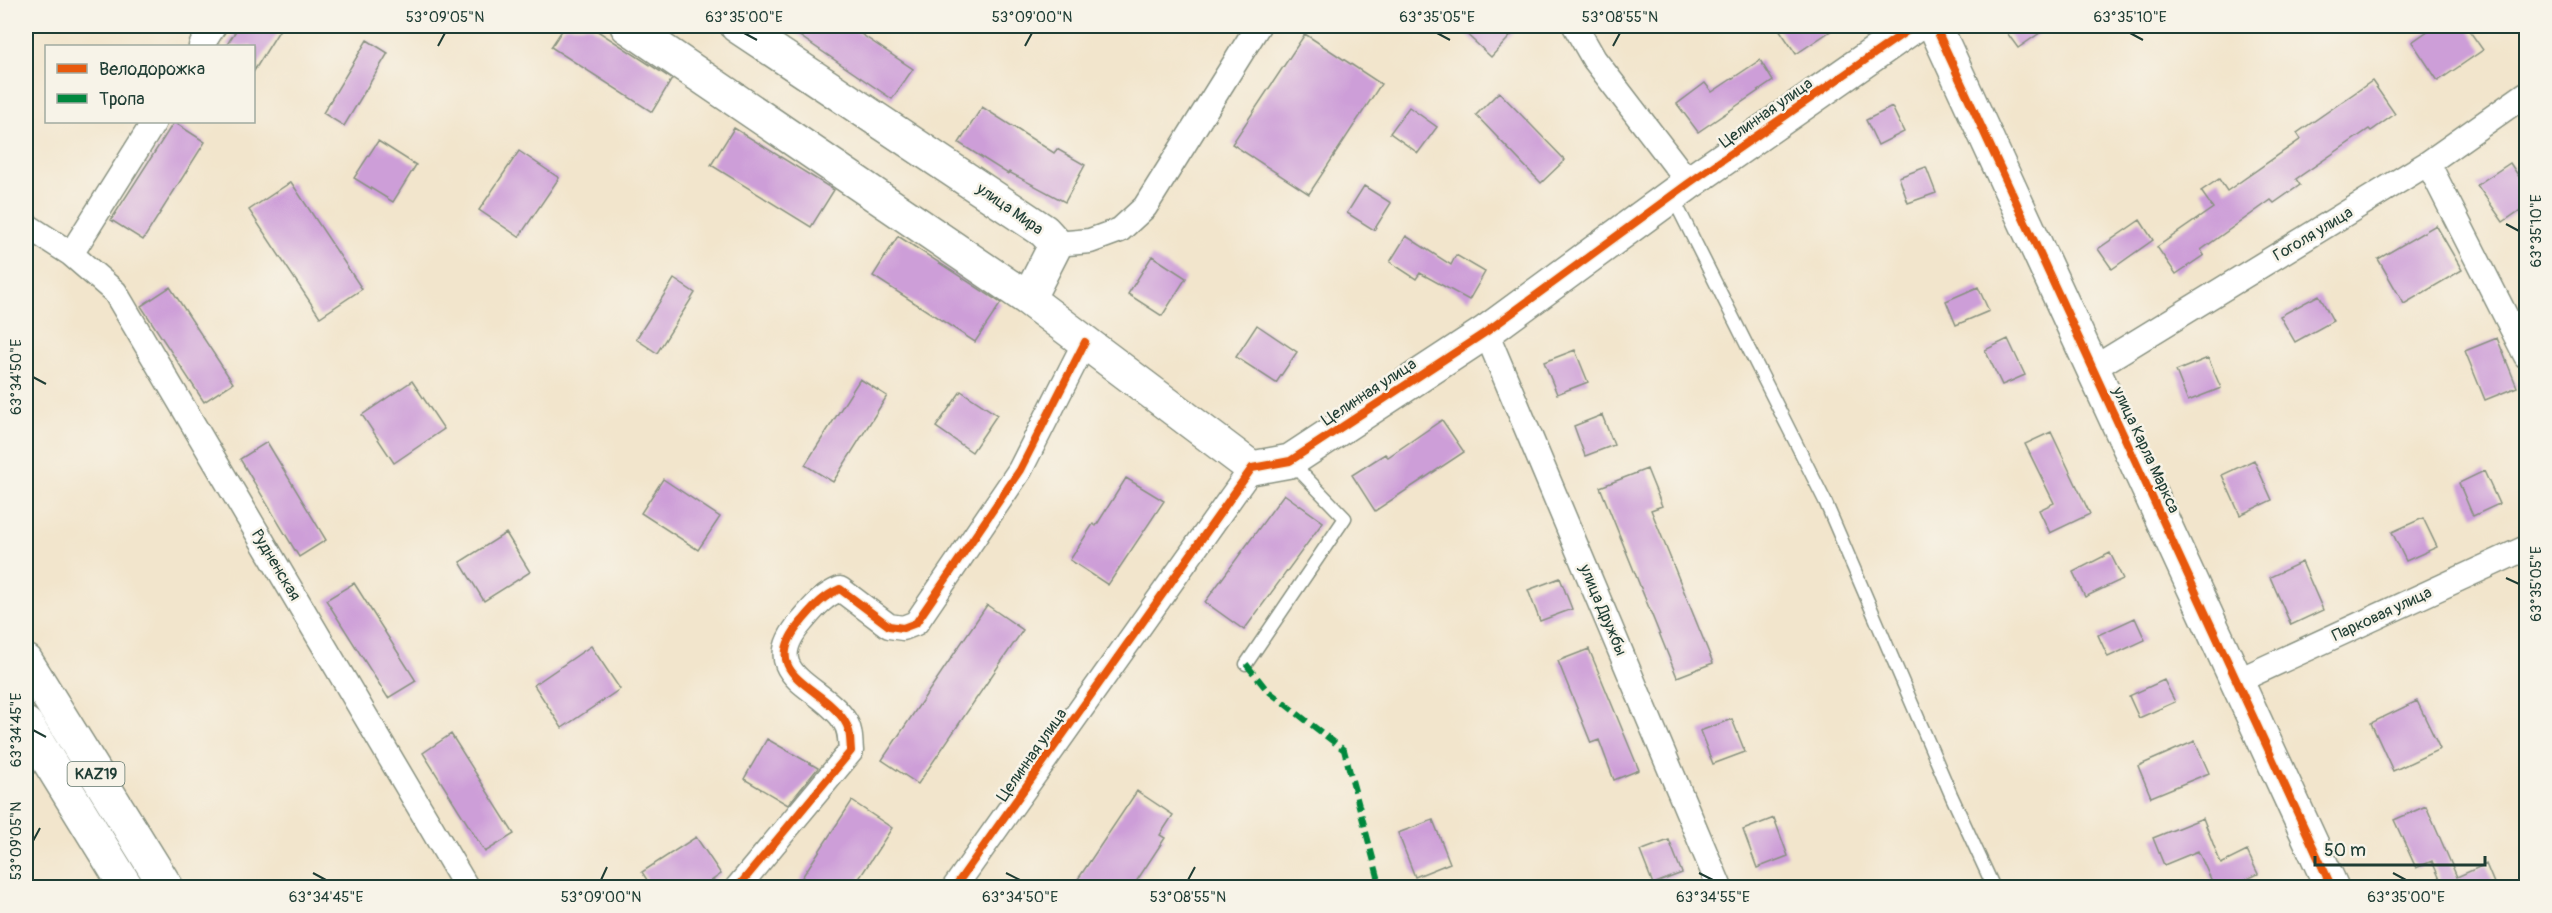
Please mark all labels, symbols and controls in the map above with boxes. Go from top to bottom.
text: 53°09'05"N [406,8,484,27]
text: 63°35'00"E [705,8,783,27]
text: 53°09'00"N [992,8,1072,27]
text: 63°35'05"E [1399,8,1475,27]
text: 53°08'55"N [1582,8,1658,27]
text: 63°35'10"E [2093,8,2167,27]
legend [45,45,255,123]
text: Велодорожка [99,58,205,81]
street label: Целинная улица [1716,74,1816,152]
text: Тропа [99,88,145,111]
street label: улица Мира [972,178,1047,239]
text: 63°35'10"E [2527,194,2546,268]
street label: Гоголя улица [2269,202,2357,266]
text: 63°34'50"E [7,339,26,415]
street label: Целинная улица [1318,354,1420,430]
street label: улица Карла Маркса [2108,383,2184,516]
street label: Рудненская [247,526,305,604]
text: 63°35'05"E [2527,546,2546,622]
street label: улица Дружбы [1574,561,1631,659]
street label: Парковая улица [2329,582,2435,646]
text: 63°34'45"E [7,693,26,767]
street label: Целинная улица [993,705,1071,805]
road number: KAZ19 [68,762,124,786]
text: 53°09'05"N [7,802,26,880]
scale bar [2315,829,2484,867]
text: 50 m [2324,839,2366,862]
text: 63°34'45"E [289,888,363,907]
text: 53°09'00"N [561,888,641,907]
text: 63°34'50"E [982,888,1058,907]
text: 53°08'55"N [1150,888,1226,907]
text: 63°34'55"E [1676,888,1750,907]
text: 63°35'00"E [2367,888,2445,907]

